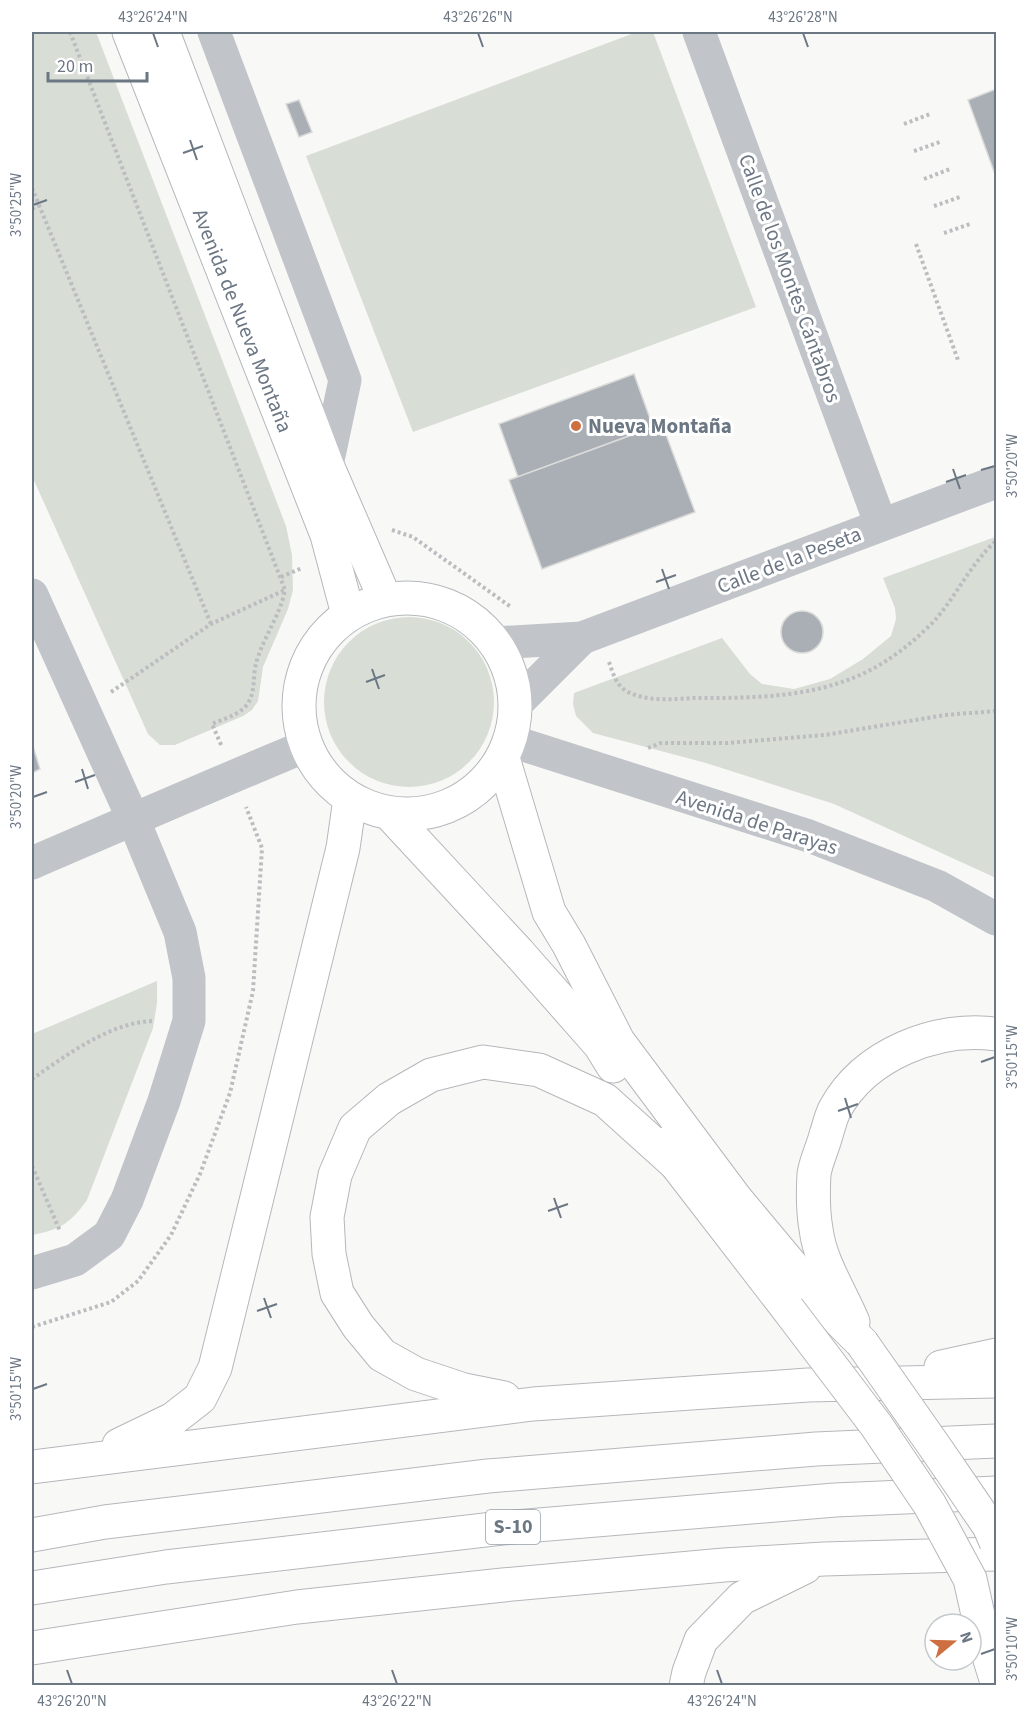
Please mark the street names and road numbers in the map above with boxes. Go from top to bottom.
street label: Calle de los Montes Cántabros [731,150,849,407]
street label: Avenida de Nueva Montaña [185,204,300,437]
street label: Calle de la Peseta [713,519,865,601]
street label: Avenida de Parayas [672,782,842,862]
road number: S-10 [486,1510,540,1544]

